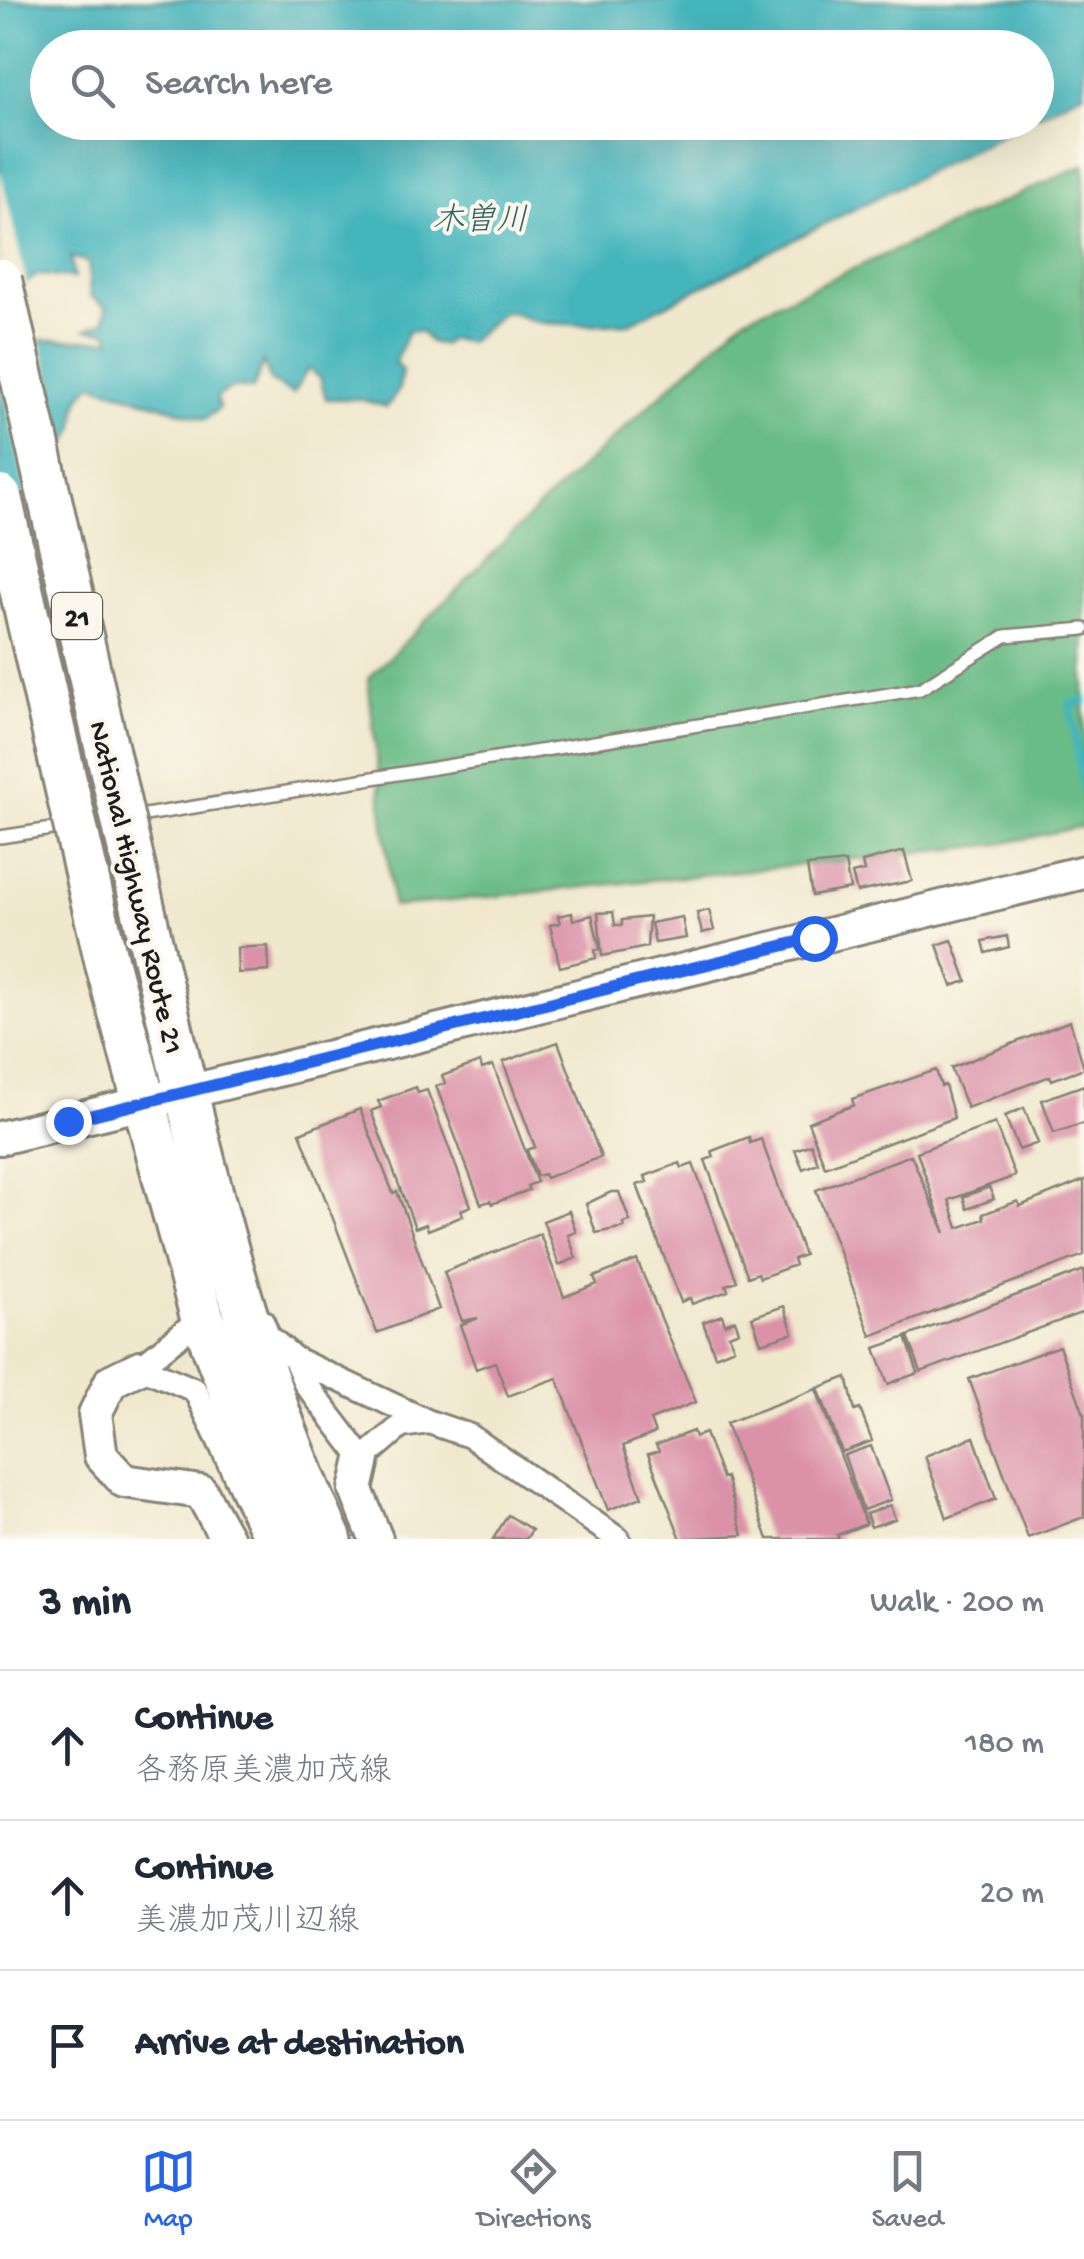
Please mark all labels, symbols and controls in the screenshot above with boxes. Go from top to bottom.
search box [30,30,1054,140]
icon: search [65,58,120,113]
text: Search here [145,63,332,107]
water label: 木曽川 [432,202,528,242]
road number: 21 [52,593,102,639]
street label: National Highway Route 21 [78,718,189,1058]
route start [792,916,838,962]
route end [46,1099,92,1145]
text: 3 min [40,1580,131,1629]
text: Walk · 200 m [870,1585,1044,1623]
text: Continue [135,1698,273,1742]
icon: ahead [40,1718,95,1773]
text: 180 m [965,1726,1044,1764]
text: 各務原美濃加茂線 [135,1754,391,1792]
text: Continue [135,1848,273,1892]
icon: ahead [40,1868,95,1923]
text: 20 m [980,1876,1044,1914]
text: 美濃加茂川辺線 [135,1904,359,1942]
icon: arrive [40,2018,95,2073]
text: Arrive at destination [135,2023,464,2067]
tab: Map [141,2144,196,2237]
tab: Directions [477,2144,591,2237]
tab: Saved [872,2144,943,2237]

